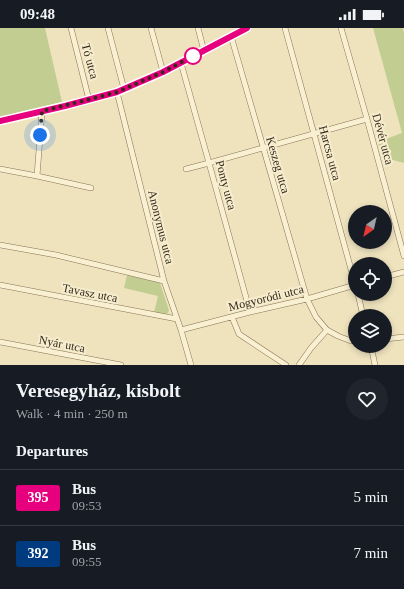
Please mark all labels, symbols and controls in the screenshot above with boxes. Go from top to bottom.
text: 09:48 [20,6,55,22]
street label: Tó utca [79,42,102,81]
unlabelled marker [184,47,202,65]
street label: Dévér utca [369,112,397,167]
street label: Harcsa utca [316,124,344,183]
your location [30,125,50,145]
street label: Keszeg utca [263,135,293,196]
street label: Ponty utca [213,159,240,212]
street label: Anonymus utca [145,189,177,266]
north arrow [348,205,392,249]
map controls [348,205,392,353]
button: locate [348,257,392,301]
street label: Tavasz utca [61,281,120,305]
street label: Mogyoródi utca [227,282,306,314]
button: layers [348,309,392,353]
street label: Nyár utca [38,333,87,355]
button: heart [346,378,388,420]
text: Veresegyház, kisbolt [16,380,181,401]
text: Walk · 4 min · 250 m [16,406,128,421]
text: Departures [16,443,88,459]
text: Bus [72,481,96,497]
text: 5 min [353,489,388,505]
text: 395 [28,490,49,505]
text: 09:53 [72,498,102,513]
text: Bus [72,537,96,553]
text: 7 min [353,545,388,561]
text: 392 [28,546,49,561]
text: 09:55 [72,554,102,569]

